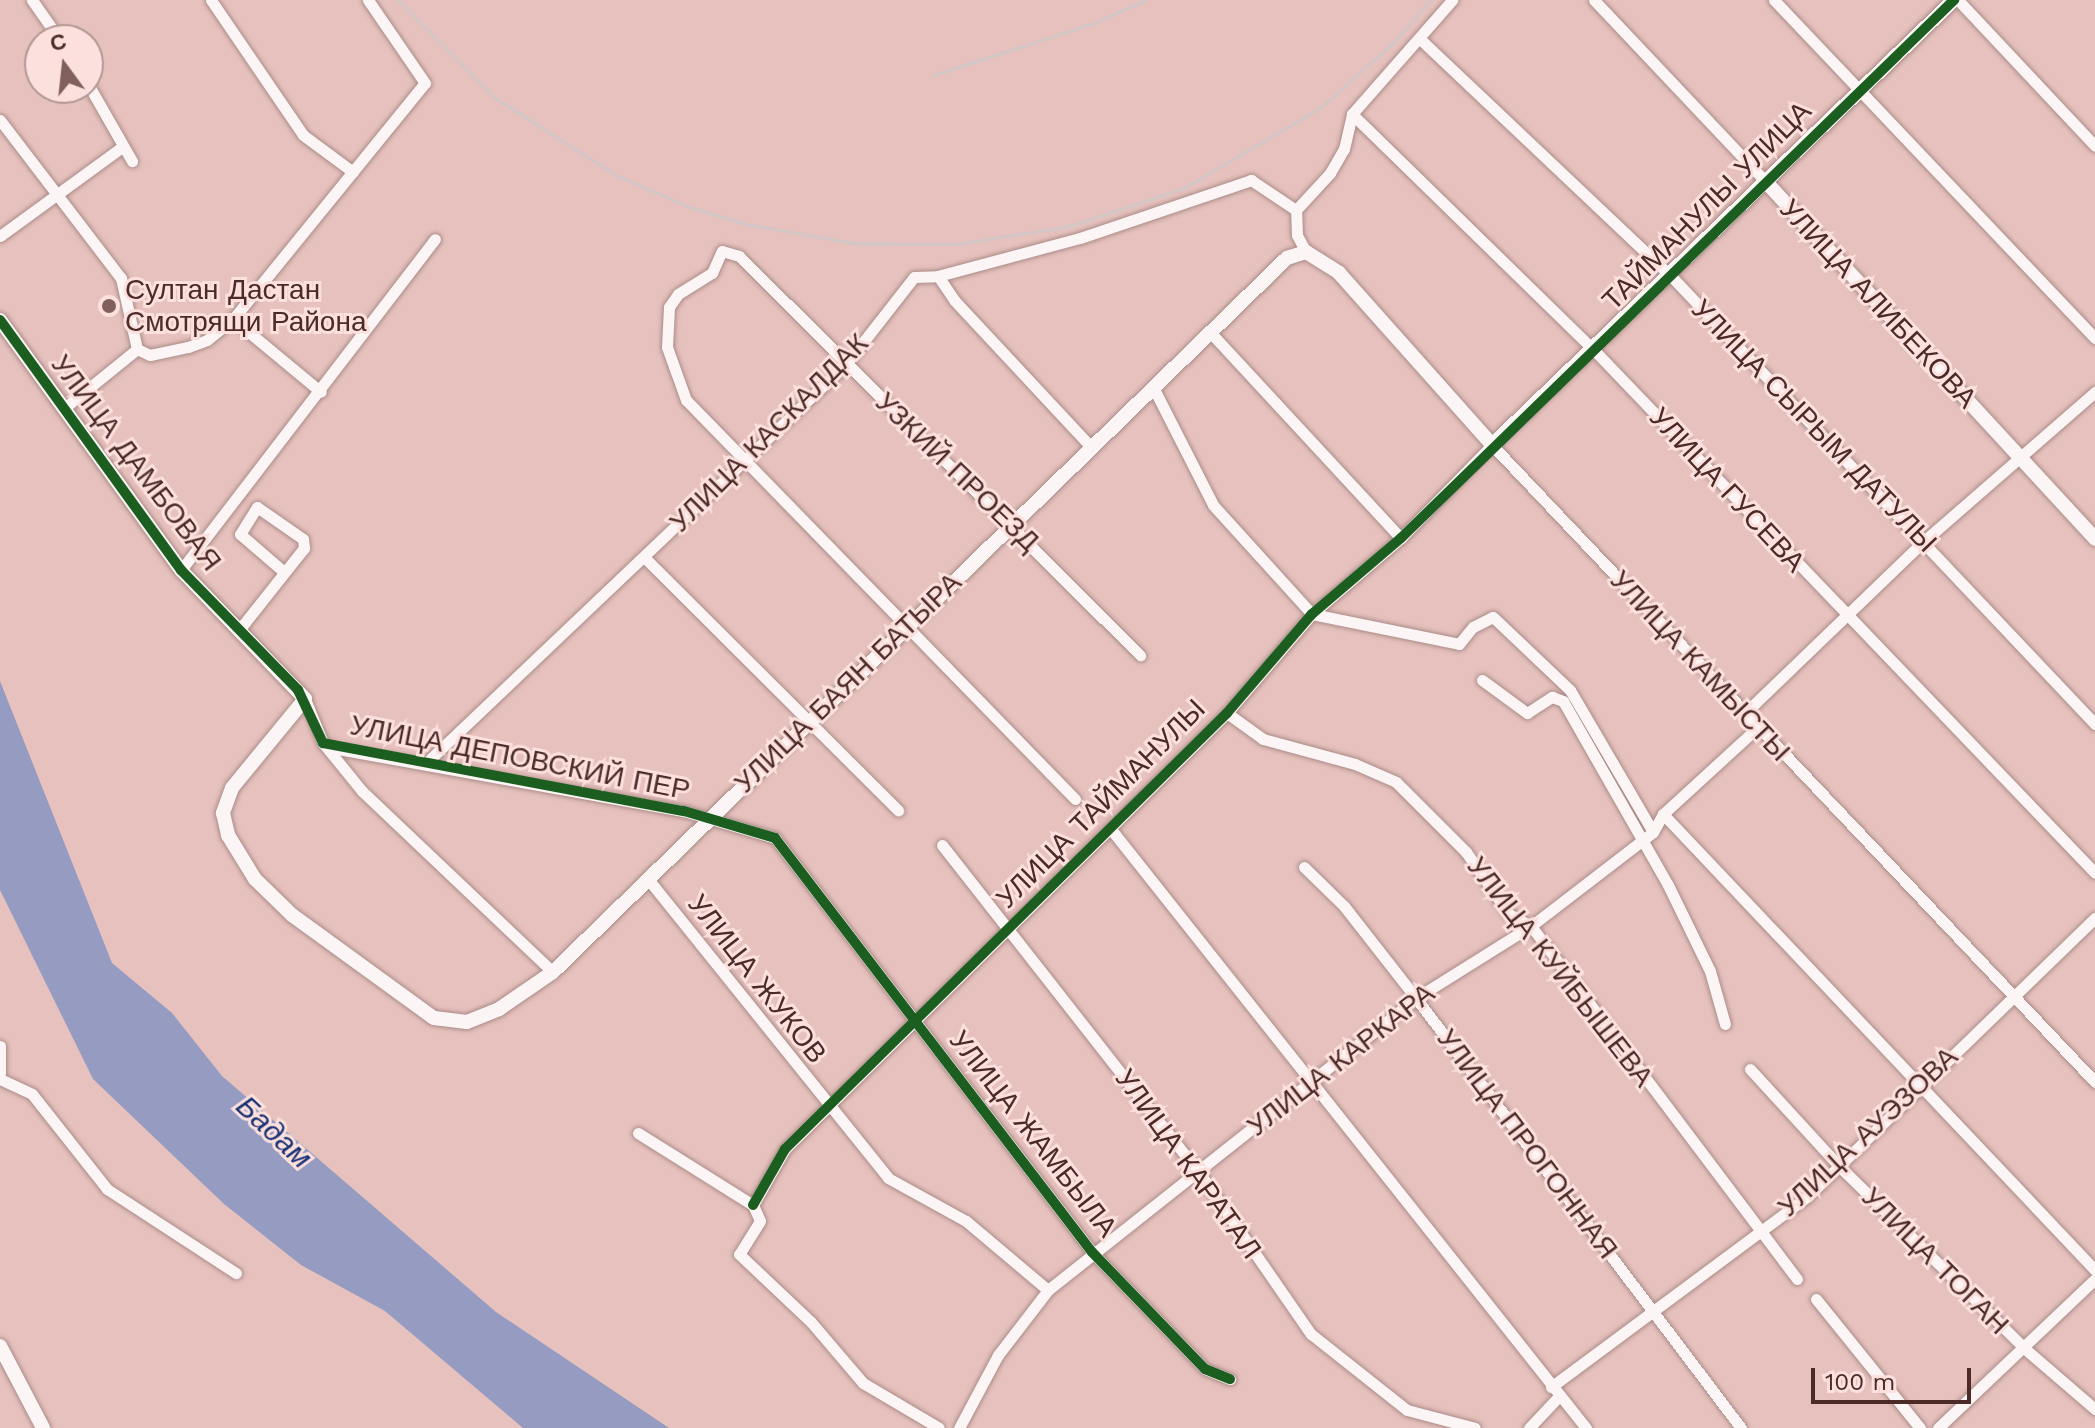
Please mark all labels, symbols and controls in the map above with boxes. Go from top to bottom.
north arrow [24,24,104,104]
text: С [47,28,69,56]
street label: ТАЙМАНУЛЫ УЛИЦА [1596,95,1818,317]
street label: УЛИЦА АЛИБЕКОВА [1773,193,1983,415]
place label: Султан Дастан Смотрящи Района [125,273,366,339]
street label: УЛИЦА СЫРЫМ ДАТУЛЫ [1684,293,1944,559]
marker: Султан Дастан Смотрящи Района [100,297,118,315]
street label: УЛИЦА КАСКАЛДАК [663,327,875,539]
street label: УЛИЦА ДАМБОВАЯ [44,348,228,578]
street label: УЗКИЙ ПРОЕЗД [868,386,1046,558]
street label: УЛИЦА ГУСЕВА [1642,401,1812,579]
street label: УЛИЦА КАМЫСТЫ [1603,564,1797,768]
street label: УЛИЦА БАЯН БАТЫРА [728,566,968,800]
street label: УЛИЦА ТАЙМАНУЛЫ [990,693,1212,915]
street label: УЛИЦА ДЕПОВСКИЙ ПЕР [347,709,693,807]
street label: УЛИЦА КУЙБЫШЕВА [1460,850,1660,1094]
street label: УЛИЦА ЖУКОВ [681,888,833,1070]
street label: УЛИЦА КАРКАРА [1241,976,1441,1144]
street label: УЛИЦА ПРОГОННАЯ [1430,1022,1624,1266]
street label: УЛИЦА ЖАМБЫЛА [942,1024,1124,1244]
street label: УЛИЦА АУЭЗОВА [1771,1040,1965,1224]
street label: УЛИЦА КАРАТАЛ [1108,1063,1268,1265]
water label: Бадам [229,1088,319,1176]
street label: УЛИЦА ТОГАН [1854,1180,2016,1342]
scale bar [1815,1352,1975,1402]
text: 100 m [1825,1368,1895,1396]

